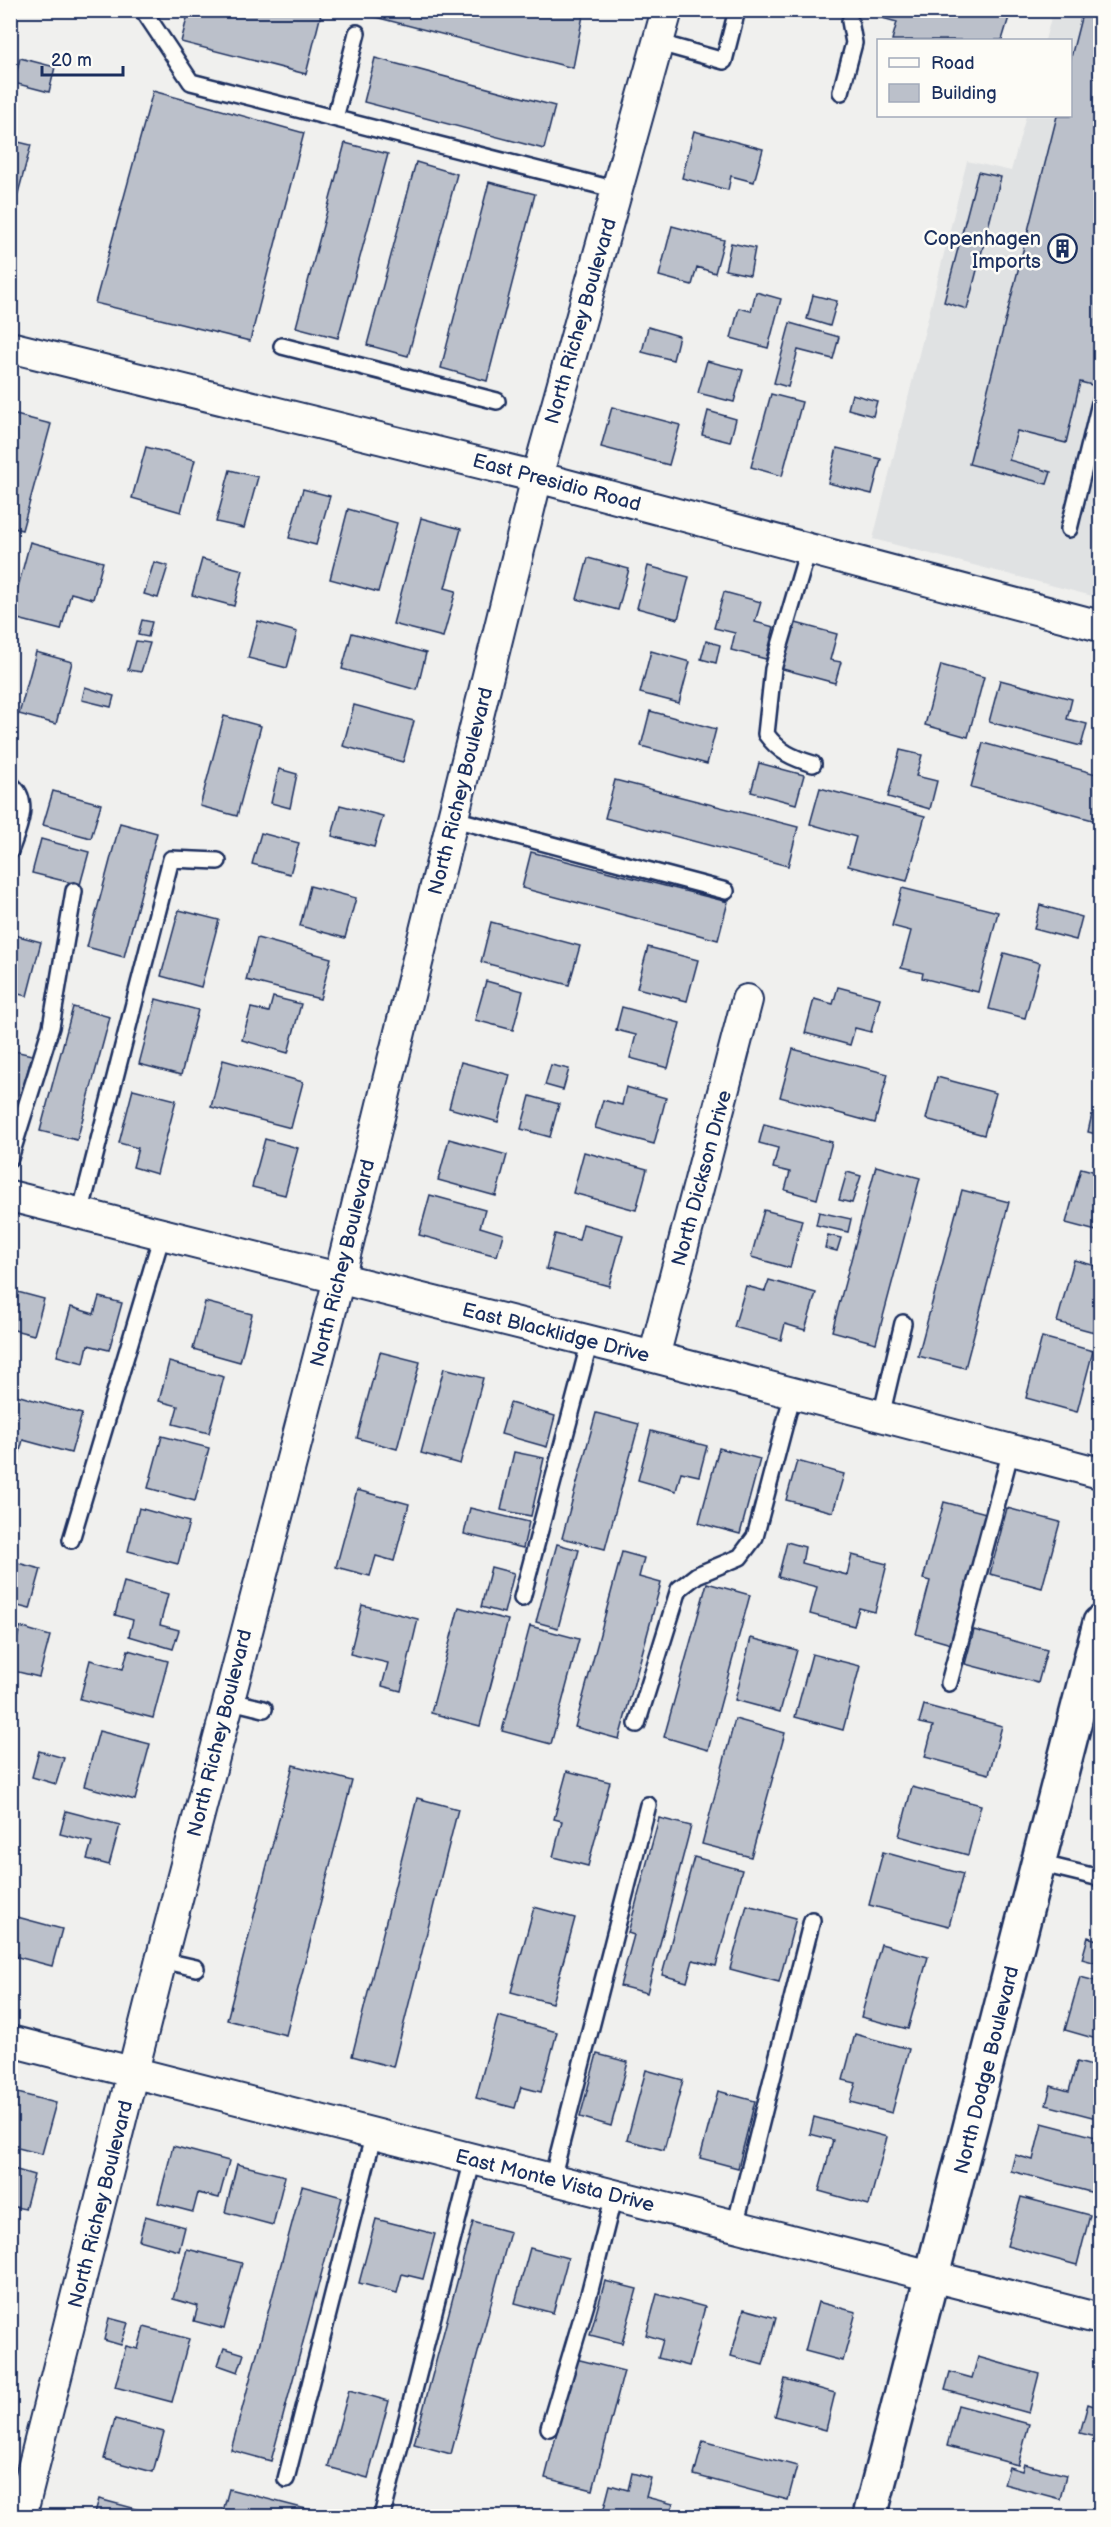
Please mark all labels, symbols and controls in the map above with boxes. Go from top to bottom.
scale bar [42,39,123,77]
legend [877,39,1072,117]
text: 20 m [51,50,92,71]
text: Road [931,53,975,74]
text: Building [931,83,997,104]
street label: North Richey Boulevard [540,216,622,427]
place label: Copenhagen Imports [924,227,1041,274]
building icon: Copenhagen Imports [1046,233,1078,265]
street label: East Presidio Road [470,449,643,517]
street label: North Richey Boulevard [424,685,498,897]
street label: North Dickson Drive [667,1088,737,1269]
street label: North Richey Boulevard [306,1157,380,1369]
street label: East Blacklidge Drive [460,1298,652,1368]
street label: North Richey Boulevard [183,1627,257,1839]
street label: North Dodge Boulevard [950,1964,1024,2177]
street label: North Richey Boulevard [64,2098,138,2310]
street label: East Monte Vista Drive [453,2145,657,2217]

